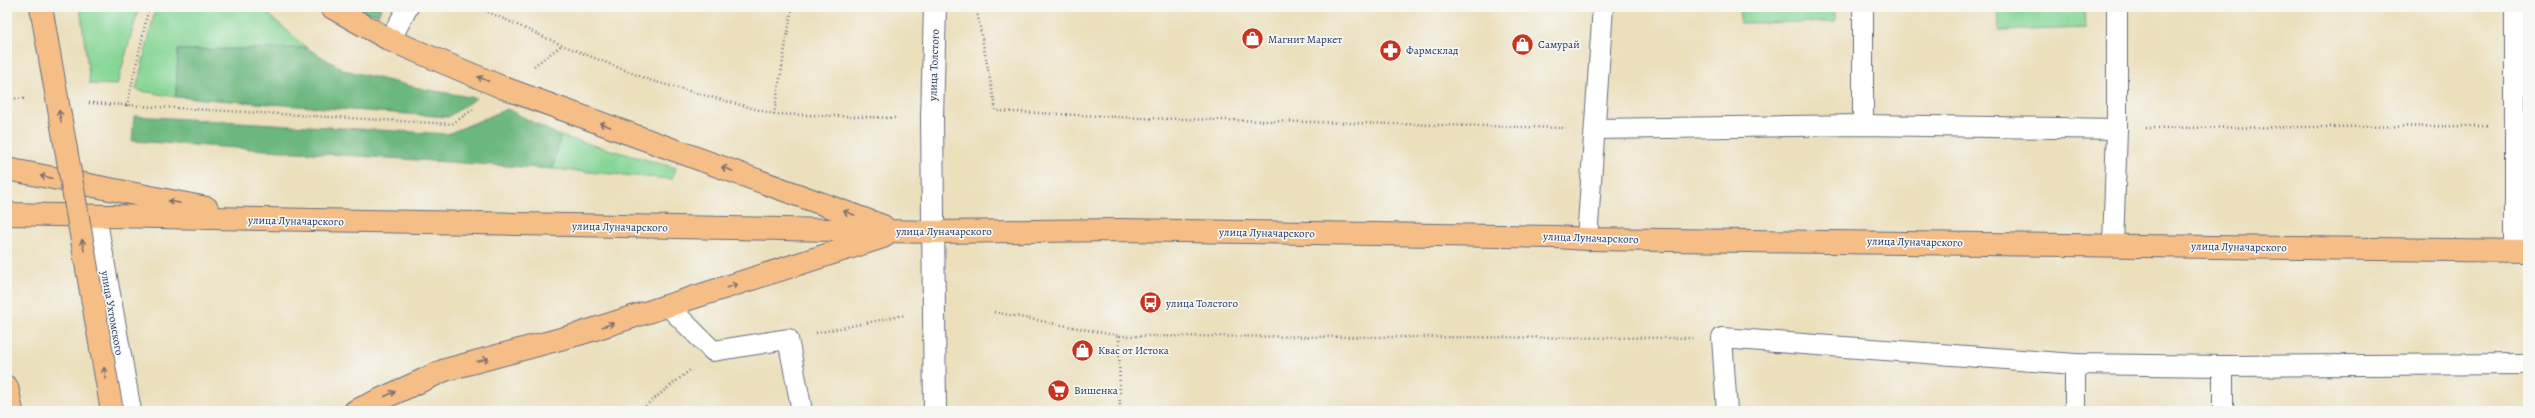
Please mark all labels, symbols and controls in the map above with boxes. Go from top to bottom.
shop icon: Магнит Маркет [1240,26,1266,52]
street label: улица Толстого [925,28,943,102]
shop icon: Самурай [1510,31,1536,57]
place label: Магнит Маркет [1268,32,1342,47]
pharmacy icon: Фармсклад [1378,37,1404,63]
place label: Самурай [1538,37,1580,52]
place label: Фармсклад [1406,43,1459,58]
one-way arrow [478,75,490,82]
one-way arrow [56,110,64,123]
one-way arrow [599,120,611,128]
one-way arrow [721,165,734,172]
one-way arrow [40,173,53,181]
one-way arrow [168,197,181,205]
one-way arrow [844,209,856,217]
street label: улица Луначарского [247,213,344,229]
street label: улица Луначарского [571,219,668,235]
street label: улица Луначарского [895,224,992,239]
street label: улица Луначарского [1218,225,1315,241]
street label: улица Луначарского [1542,229,1639,247]
street label: улица Луначарского [1866,234,1963,250]
one-way arrow [78,238,86,251]
street label: улица Луначарского [2190,239,2287,255]
street label: улица Ухтомского [97,269,127,357]
one-way arrow [726,281,738,289]
bus stop icon: улица Толстого [1137,290,1163,316]
place label: улица Толстого [1165,296,1238,311]
one-way arrow [602,321,615,328]
shop icon: Квас от Истока [1070,337,1096,363]
place label: Квас от Истока [1098,343,1170,358]
one-way arrow [476,356,489,363]
one-way arrow [101,366,109,379]
supermarket icon: Вишенка [1045,377,1071,403]
place label: Вишенка [1074,383,1119,398]
one-way arrow [384,390,396,397]

